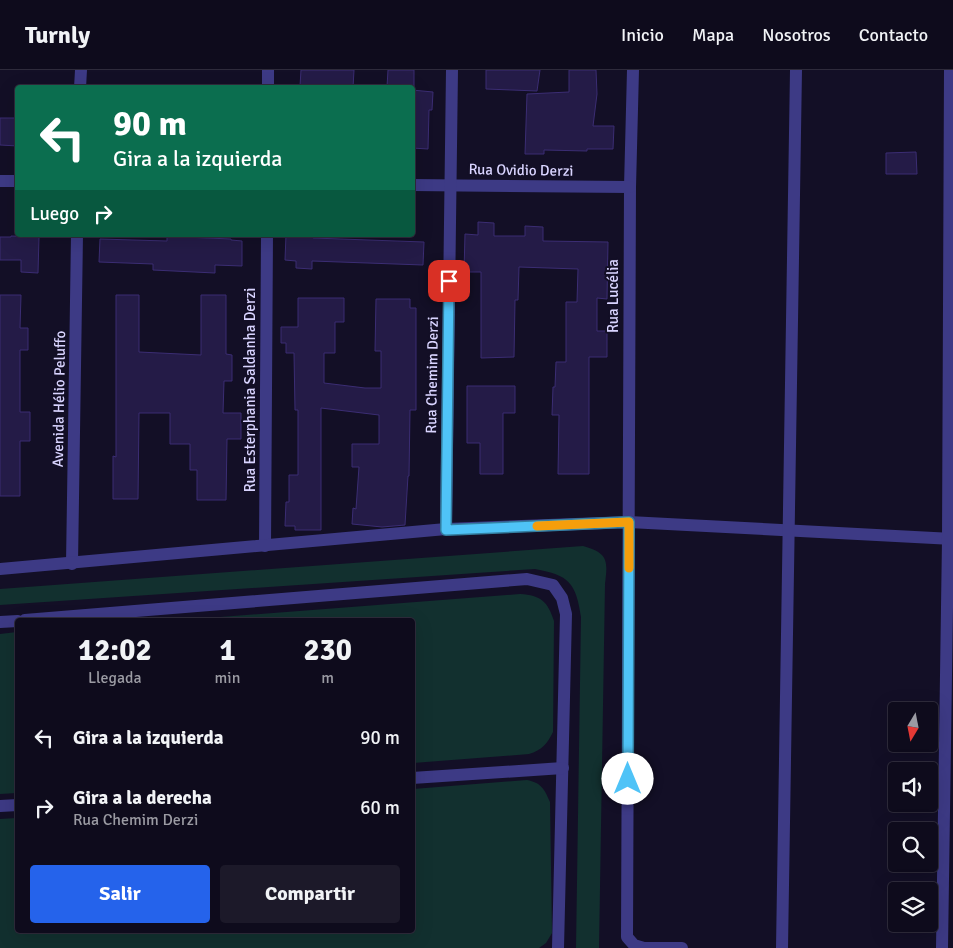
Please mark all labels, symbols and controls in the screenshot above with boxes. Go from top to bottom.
text: Turnly [25,20,90,50]
text: Inicio [621,24,664,46]
text: Mapa [692,24,734,46]
text: Nosotros [762,24,831,46]
text: Contacto [859,24,928,46]
text: 90 m [113,102,187,145]
icon: left [30,105,95,170]
text: Gira a la izquierda [113,145,282,172]
street label: Rua Ovidio Derzi [468,160,574,180]
icon: right [89,200,117,228]
text: Luego [30,202,79,226]
street label: Rua Lucélia [604,259,622,333]
pin [428,260,470,302]
icon: arrive [435,267,463,295]
street label: Rua Esterphania Saldanha Derzi [241,288,259,492]
street label: Rua Chemim Derzi [422,316,442,434]
street label: Avenida Hélio Peluffo [49,330,69,467]
text: 12:02 [78,632,152,669]
text: 1 [219,632,236,669]
text: 230 [303,632,352,669]
text: Llegada [88,668,142,688]
text: min [215,668,240,688]
text: m [321,668,334,688]
north arrow [888,702,938,752]
map controls [888,702,938,932]
icon: left [30,724,58,752]
text: Gira a la izquierda [73,726,223,750]
text: 90 m [360,726,400,750]
position arrow [601,752,653,804]
button: sound [888,762,938,812]
text: Gira a la derecha [73,786,212,810]
icon: right [30,794,58,822]
text: 60 m [360,796,400,820]
text: Rua Chemim Derzi [73,810,198,830]
button: search [888,822,938,872]
button: Salir [30,865,210,923]
button: Compartir [220,865,400,923]
button: layers [888,882,938,932]

